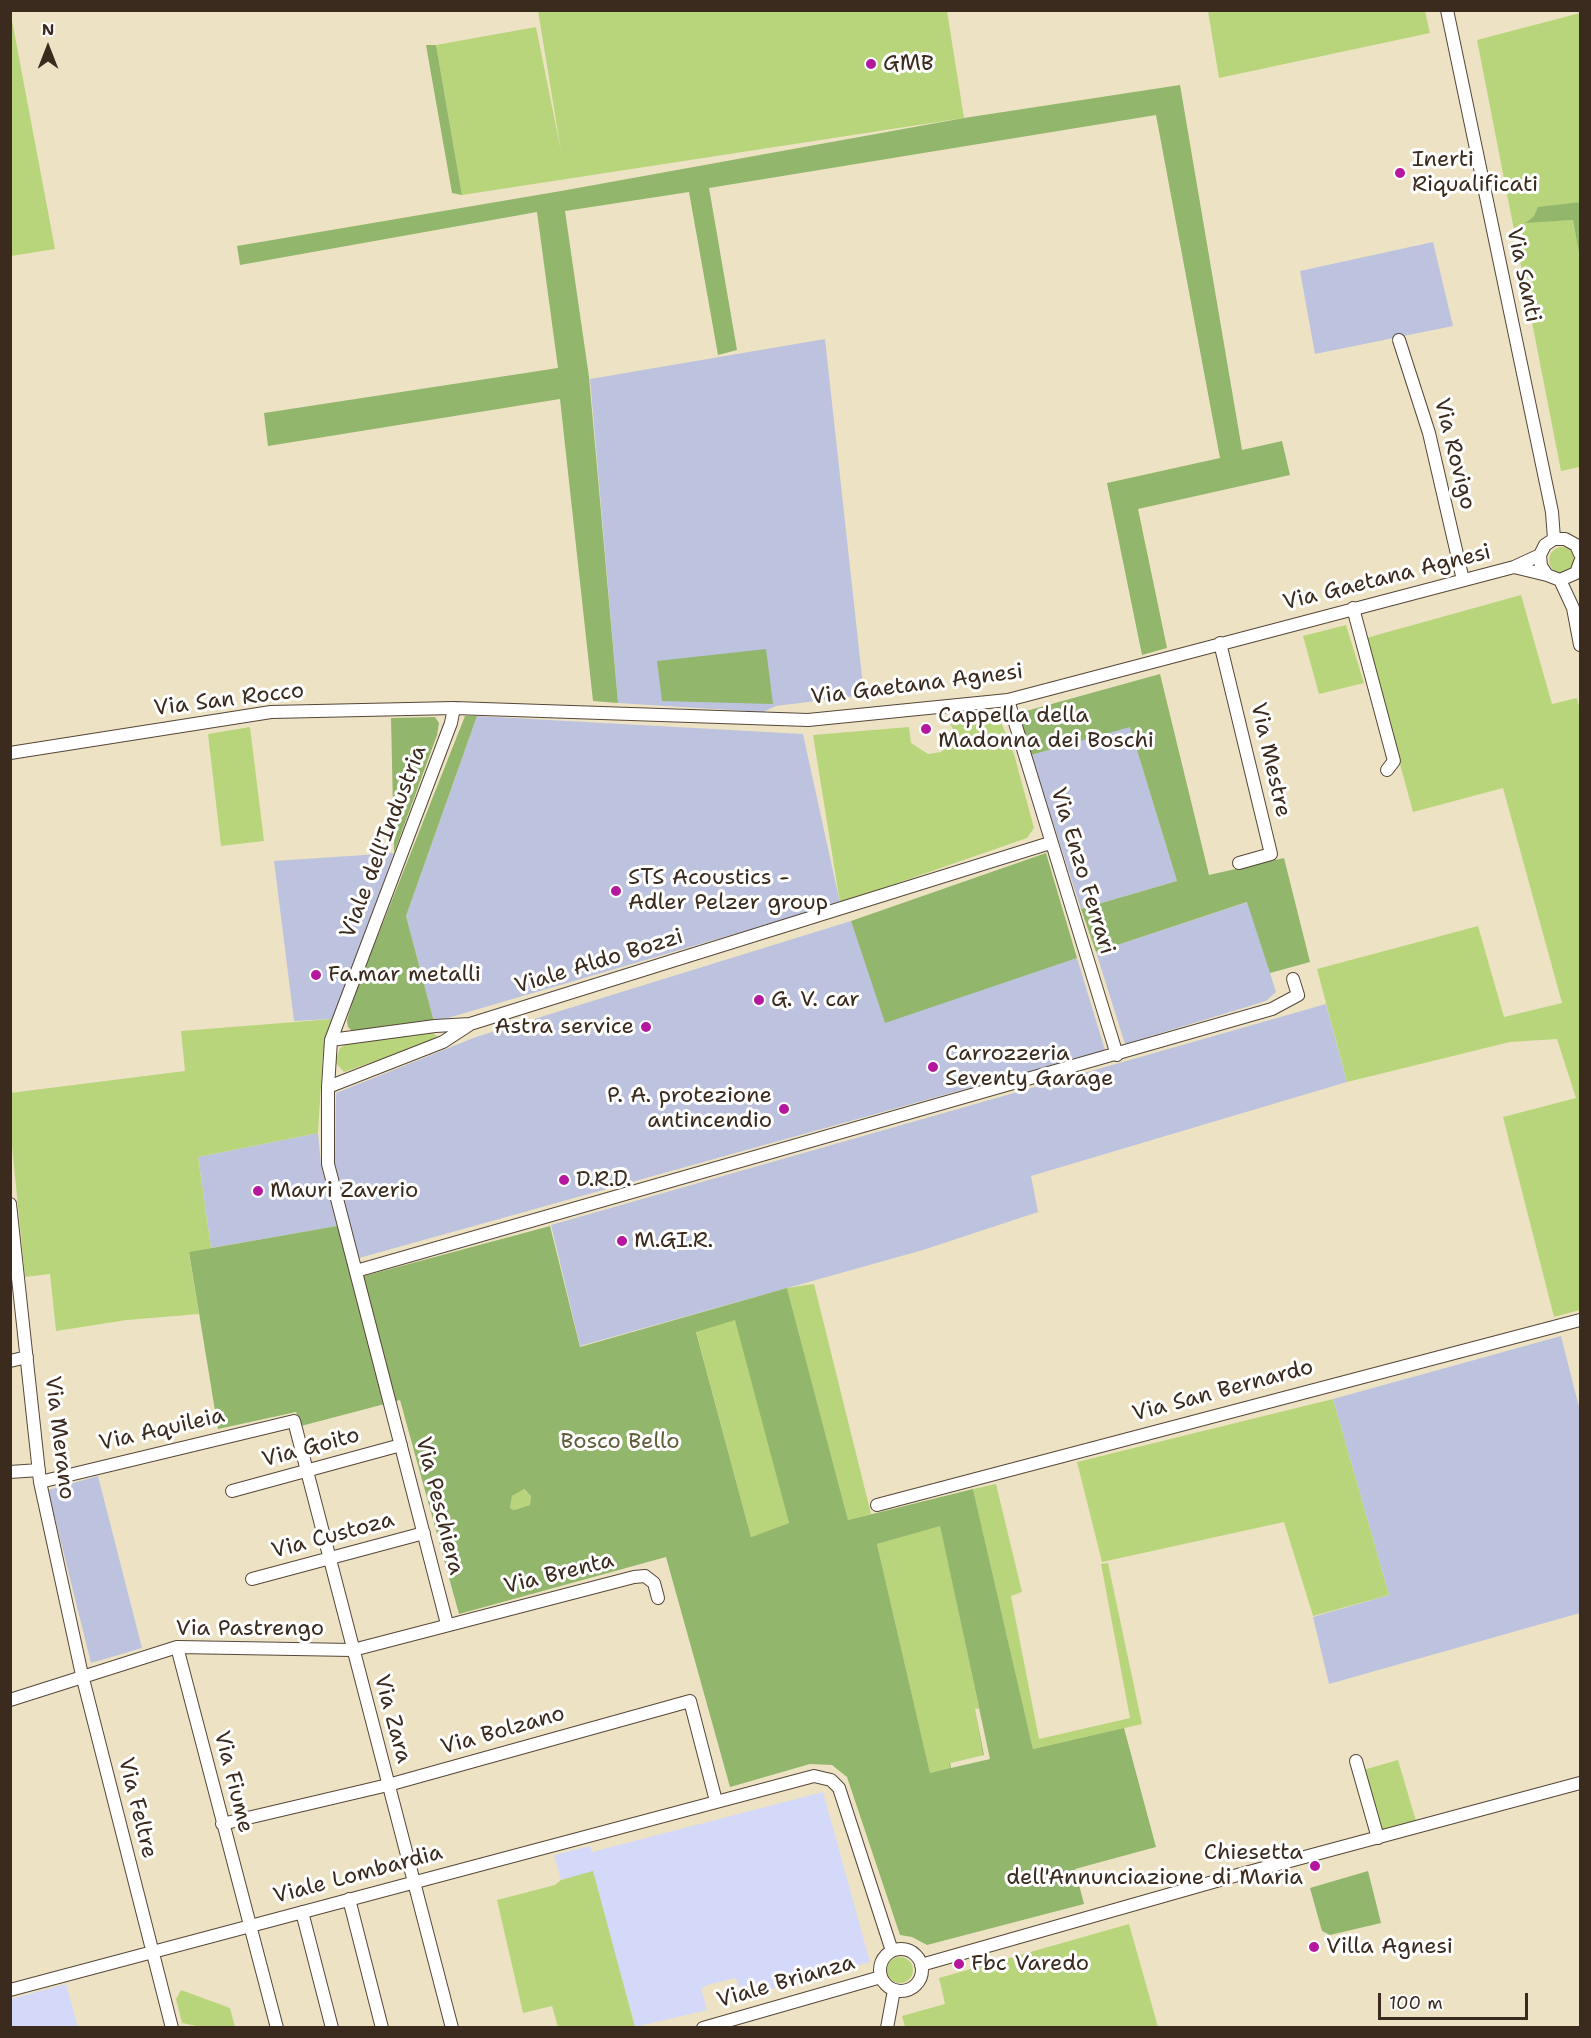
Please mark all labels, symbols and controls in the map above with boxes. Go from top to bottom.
north arrow [18,18,78,78]
text: N [42,19,54,40]
place label: GMB [883,51,934,77]
marker: GMB [864,57,878,71]
place label: Inerti Riqualificati [1412,147,1538,198]
marker: Inerti Riqualificati [1393,166,1407,180]
street label: Via Santi [1500,225,1546,325]
street label: Via Rovigo [1427,396,1481,512]
street label: Via Gaetana Agnesi [1280,539,1494,617]
street label: Via Gaetana Agnesi [810,659,1024,711]
street label: Via San Rocco [152,678,306,722]
street label: Via Mestre [1244,700,1296,820]
place label: Cappella della Madonna dei Boschi [938,703,1154,754]
marker: Cappella della Madonna dei Boschi [919,722,933,736]
street label: Viale dell'Industria [335,742,433,942]
street label: Via Enzo Ferrari [1044,784,1120,958]
place label: STS Acoustics - Adler Pelzer group [628,865,828,916]
marker: STS Acoustics - Adler Pelzer group [609,884,623,898]
street label: Viale Aldo Bozzi [512,924,686,1000]
place label: Fa.mar metalli [328,962,481,988]
marker: Fa.mar metalli [309,968,323,982]
place label: G. V. car [771,987,860,1013]
marker: G. V. car [752,993,766,1007]
place label: Astra service [495,1014,634,1040]
marker: Astra service [639,1020,653,1034]
place label: Carrozzeria Seventy Garage [945,1041,1113,1092]
marker: Carrozzeria Seventy Garage [926,1060,940,1074]
place label: P. A. protezione antincendio [607,1083,772,1134]
marker: P. A. protezione antincendio [777,1102,791,1116]
place label: D.R.D. [576,1167,632,1193]
marker: D.R.D. [557,1173,571,1187]
place label: Mauri Zaverio [270,1178,418,1204]
marker: Mauri Zaverio [251,1184,265,1198]
place label: M.GI.R. [634,1228,713,1254]
marker: M.GI.R. [615,1234,629,1248]
street label: Via San Bernardo [1130,1354,1316,1428]
street label: Via Merano [38,1375,80,1501]
street label: Via Aquileia [97,1403,227,1457]
street label: Via Goito [259,1422,363,1474]
park label: Bosco Bello [560,1429,680,1455]
street label: Via Peschiera [409,1434,469,1578]
street label: Via Custoza [269,1507,397,1565]
street label: Via Brenta [501,1548,617,1600]
street label: Via Pastrengo [176,1616,324,1642]
street label: Via Zara [368,1672,416,1766]
street label: Via Bolzano [438,1701,568,1761]
street label: Via Fiume [208,1728,258,1836]
street label: Via Feltre [112,1755,162,1861]
street label: Viale Lombardia [271,1840,445,1910]
place label: Chiesetta dell'Annunciazione di Maria [1006,1840,1303,1892]
marker: Chiesetta dell'Annunciazione di Maria [1308,1859,1322,1873]
place label: Villa Agnesi [1326,1934,1453,1960]
marker: Villa Agnesi [1307,1940,1321,1954]
street label: Viale Brianza [714,1950,858,2014]
place label: Fbc Varedo [971,1951,1089,1977]
marker: Fbc Varedo [952,1957,966,1971]
scale bar [1381,1981,1531,2019]
text: 100 m [1389,1991,1443,2015]

